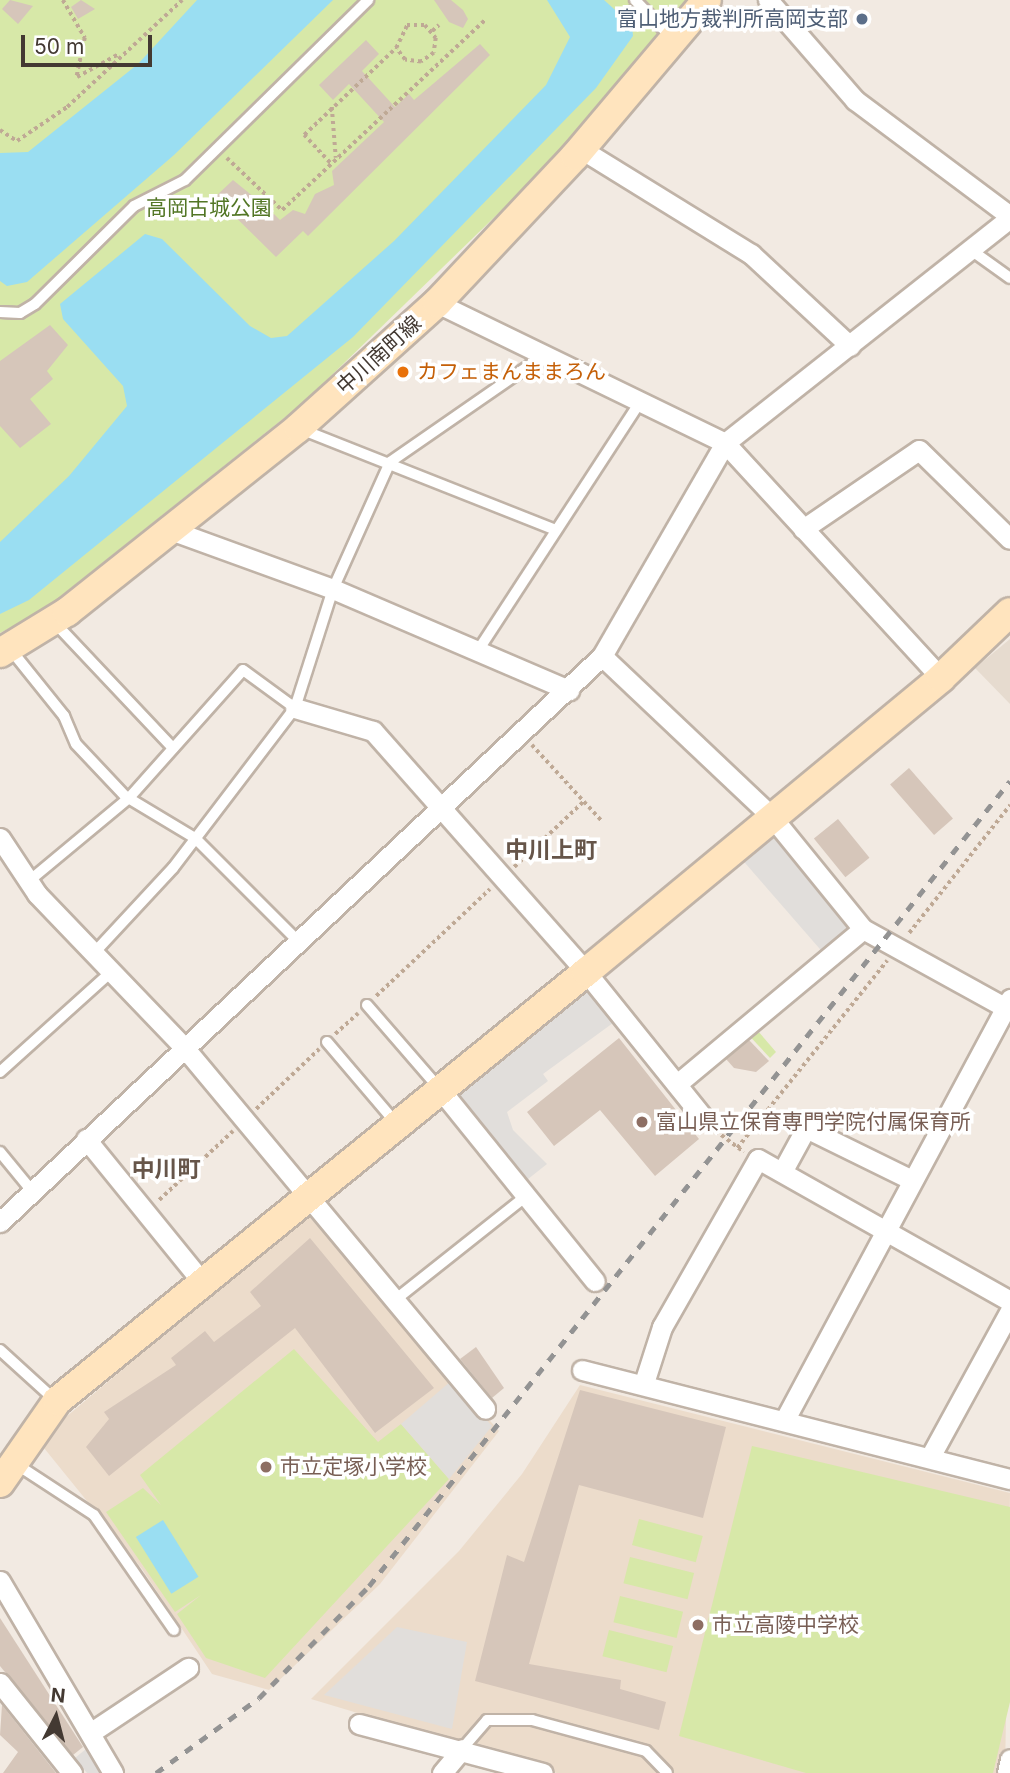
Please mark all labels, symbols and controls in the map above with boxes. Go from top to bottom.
place label: 富山地方裁判所高岡支部 [617,6,848,32]
marker: 富山地方裁判所高岡支部 [854,11,870,27]
scale bar [24,21,156,65]
text: 50 m [34,34,84,59]
park label: 高岡古城公園 [146,195,272,221]
street label: 中川南町線 [332,311,426,399]
place label: カフェまんままろん [417,359,606,385]
marker: カフェまんままろん [395,364,411,380]
district label: 中川上町 [505,836,597,864]
place label: 富山県立保育専門学院付属保育所 [656,1109,971,1135]
marker: 富山県立保育専門学院付属保育所 [634,1114,650,1130]
district label: 中川町 [132,1155,200,1183]
place label: 市立定塚小学校 [280,1454,427,1480]
marker: 市立定塚小学校 [258,1459,274,1475]
place label: 市立高陵中学校 [712,1612,859,1638]
marker: 市立高陵中学校 [690,1617,706,1633]
north arrow [21,1682,91,1752]
text: N [50,1683,67,1708]

